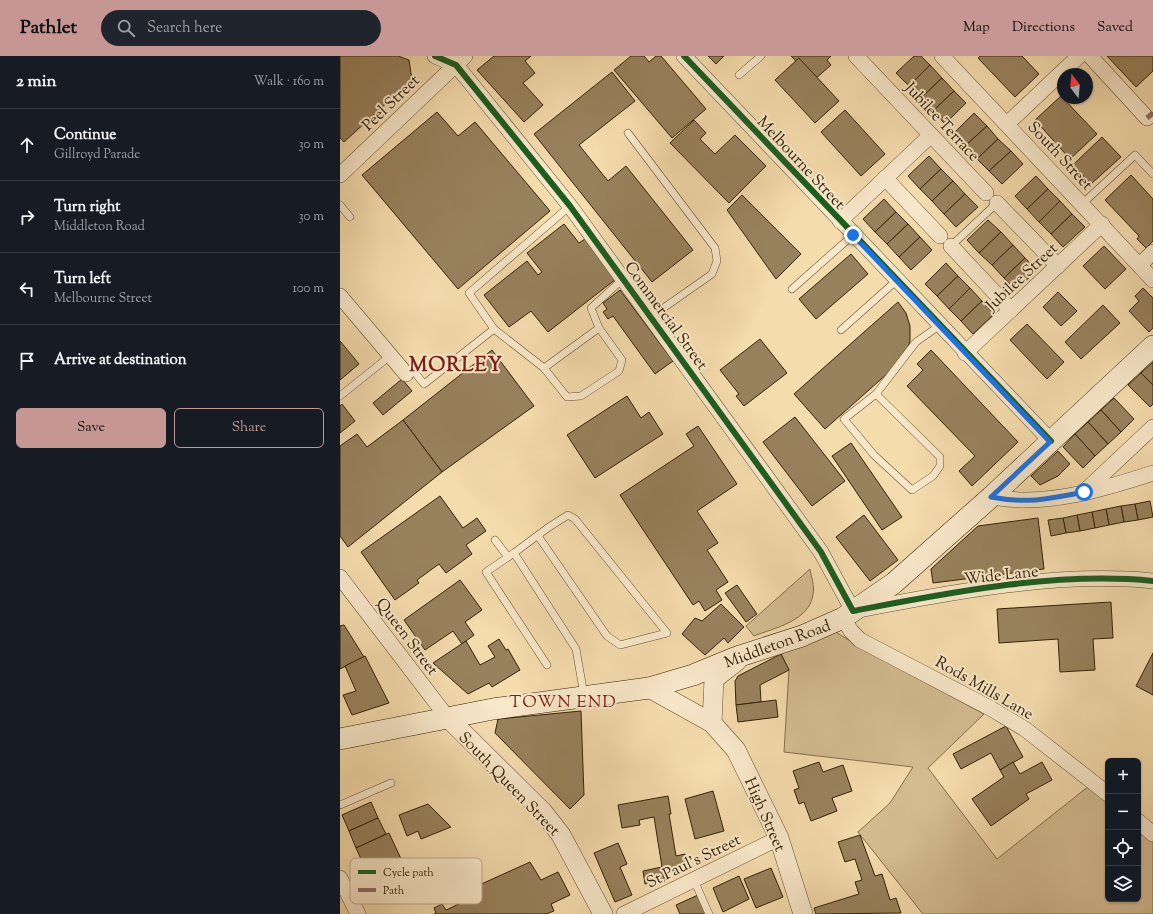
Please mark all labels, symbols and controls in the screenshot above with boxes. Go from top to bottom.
search box [101,10,381,46]
text: Pathlet [20,15,77,42]
icon: search [115,17,137,39]
text: Search here [147,18,222,39]
text: Map [963,18,990,38]
text: Directions [1012,18,1075,38]
text: Saved [1097,18,1133,38]
north arrow [1057,68,1093,104]
text: 2 min [16,70,57,94]
street label: Peel Street [358,70,426,137]
text: Walk · 160 m [253,73,324,91]
street label: Jubilee Terrace [898,77,984,167]
street label: Melbourne Street [751,112,850,216]
street label: South Street [1021,117,1098,197]
text: Continue [54,125,116,146]
icon: ahead [16,134,38,156]
text: 30 m [298,136,324,154]
text: Gillroyd Parade [54,146,140,164]
text: Turn right [54,197,120,218]
icon: right [16,206,38,228]
text: 30 m [298,208,324,226]
text: Middleton Road [54,218,145,236]
route end [844,226,862,244]
street label: Jubilee Street [981,238,1064,318]
street label: Commercial Street [618,257,713,376]
text: Turn left [54,269,111,290]
icon: left [16,278,38,300]
text: 100 m [292,280,324,298]
text: Melbourne Street [54,290,152,308]
icon: arrive [16,350,38,372]
text: Arrive at destination [54,350,187,371]
district label: MORLEY [409,352,503,381]
button: Save [16,408,166,448]
button: Share [174,408,324,448]
route start [1075,483,1093,501]
street label: Wide Lane [963,561,1040,592]
street label: Queen Street [369,594,443,681]
street label: Middleton Road [721,615,834,675]
street label: Rods Mills Lane [930,652,1037,727]
district label: TOWN END [509,691,617,715]
street label: South Queen Street [452,727,565,843]
map controls [1105,758,1141,902]
button: + [1105,758,1141,794]
street label: High Street [737,774,791,856]
button: − [1105,794,1141,830]
street label: St Paul's Street [643,829,746,895]
button: locate [1105,830,1141,866]
legend [350,858,482,904]
text: Cycle path [383,865,434,881]
button: layers [1105,866,1141,902]
text: Path [383,883,405,899]

